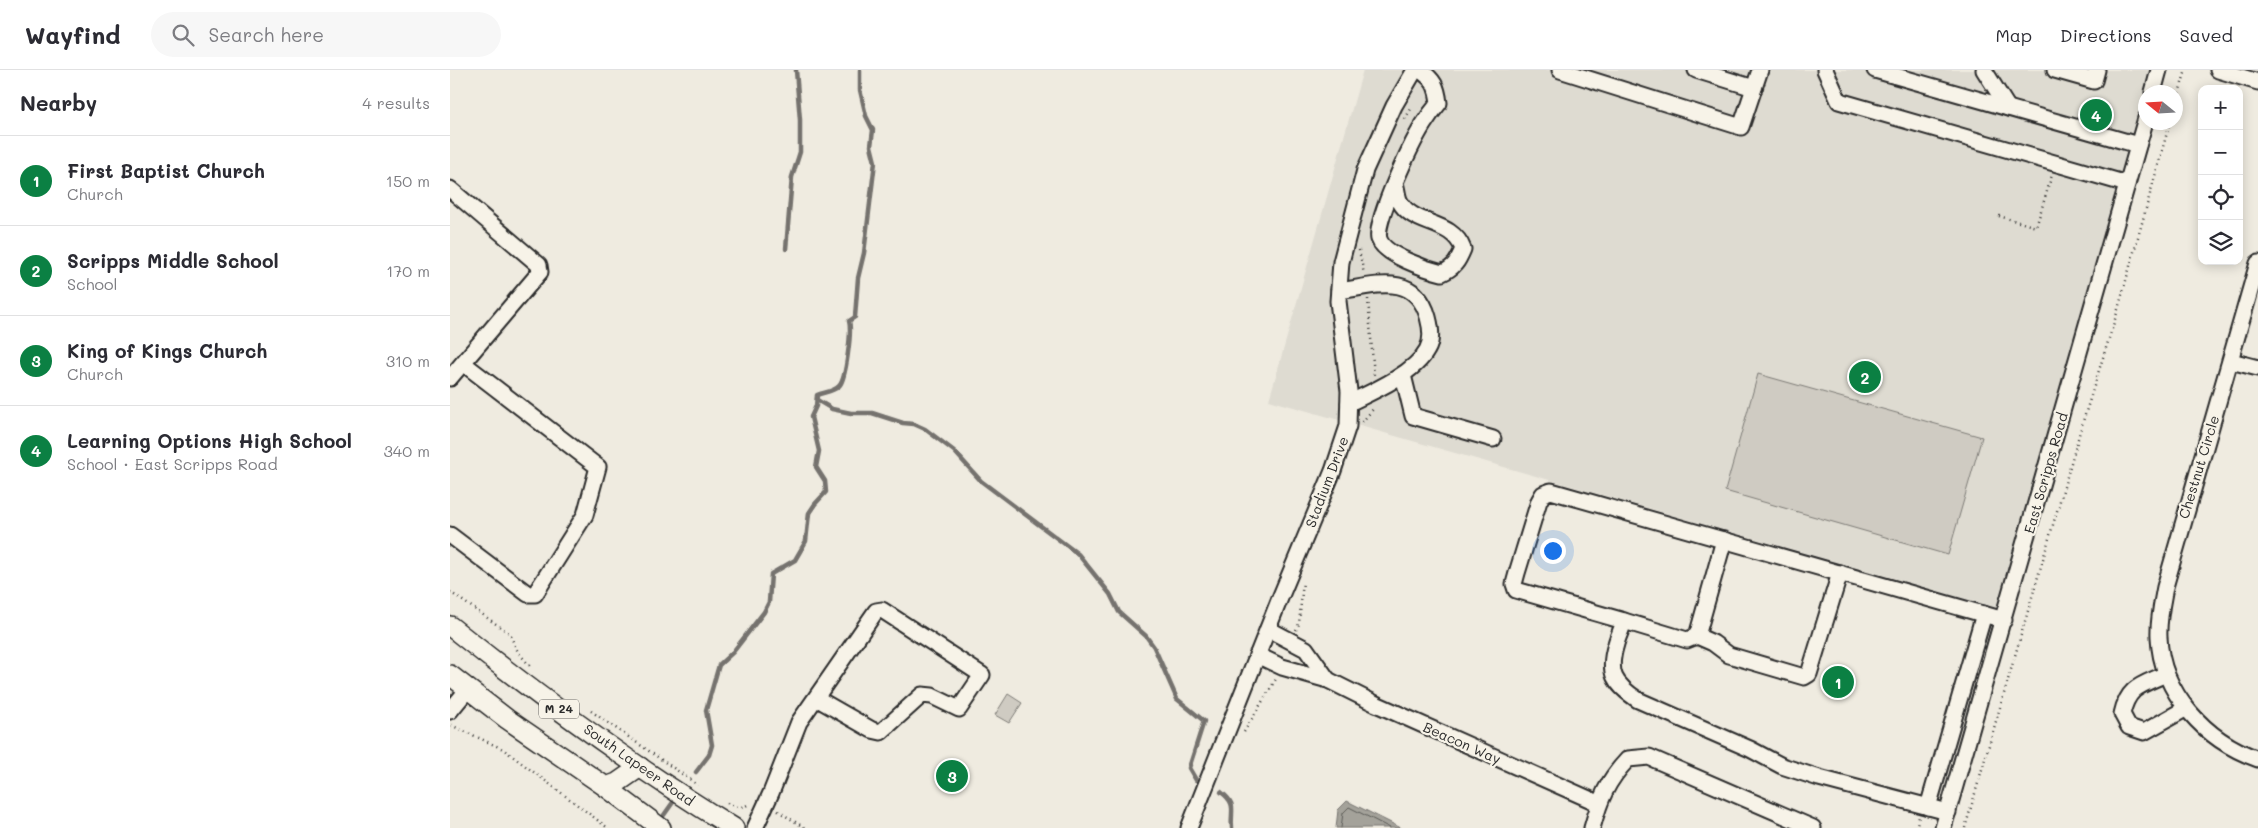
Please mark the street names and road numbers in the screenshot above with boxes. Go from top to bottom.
street label: East Scripps Road [2019,410,2072,536]
street label: Chestnut Circle [2174,413,2223,521]
street label: Stadium Drive [1300,433,1353,530]
road number: M 24 [539,700,579,718]
street label: Beacon Way [1420,717,1504,768]
street label: South Lapeer Road [580,719,698,810]

